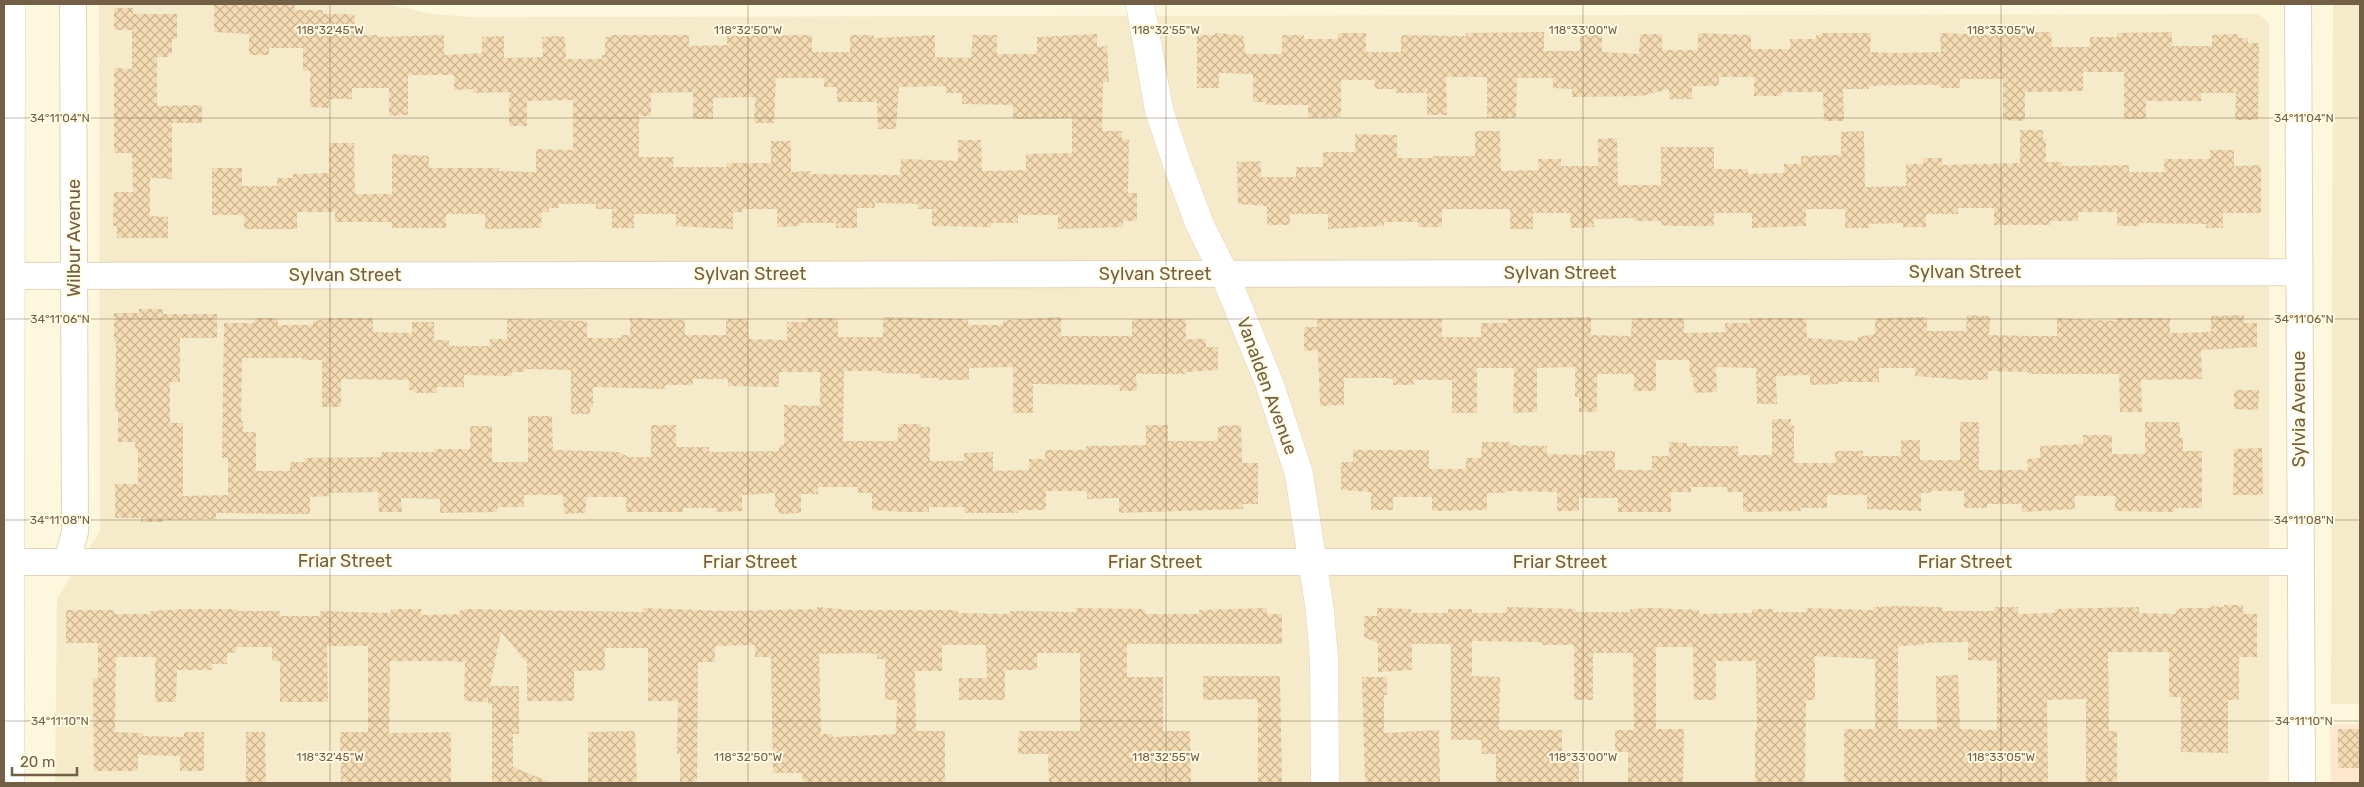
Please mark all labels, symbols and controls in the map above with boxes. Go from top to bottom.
text: 118°32'45"W [296,23,364,37]
text: 118°32'50"W [714,23,783,37]
text: 118°32'55"W [1132,23,1200,37]
text: 118°33'00"W [1549,23,1618,37]
text: 118°33'05"W [1967,23,2036,37]
text: 34°11'04"N [30,111,90,125]
text: 34°11'04"N [2274,111,2334,125]
street label: Wilbur Avenue [63,179,85,297]
street label: Sylvan Street [1909,261,2021,283]
street label: Sylvan Street [1504,262,1616,284]
street label: Sylvan Street [694,263,806,285]
street label: Sylvan Street [1099,263,1211,285]
street label: Sylvan Street [289,264,401,286]
text: 34°11'06"N [30,312,90,326]
text: 34°11'06"N [2274,312,2334,326]
street label: Vanalden Avenue [1232,314,1302,458]
street label: Sylvia Avenue [2288,351,2310,467]
text: 34°11'08"N [30,513,90,527]
text: 34°11'08"N [2274,513,2334,527]
street label: Friar Street [298,550,392,572]
street label: Friar Street [703,551,797,573]
street label: Friar Street [1108,551,1202,573]
street label: Friar Street [1513,551,1607,573]
street label: Friar Street [1918,551,2012,573]
text: 34°11'10"N [31,714,89,728]
text: 34°11'10"N [2275,714,2333,728]
scale bar [12,744,78,776]
text: 118°32'45"W [296,750,364,764]
text: 118°32'50"W [714,750,783,764]
text: 118°32'55"W [1132,750,1200,764]
text: 118°33'00"W [1549,750,1618,764]
text: 118°33'05"W [1967,750,2036,764]
text: 20 m [20,753,55,771]

